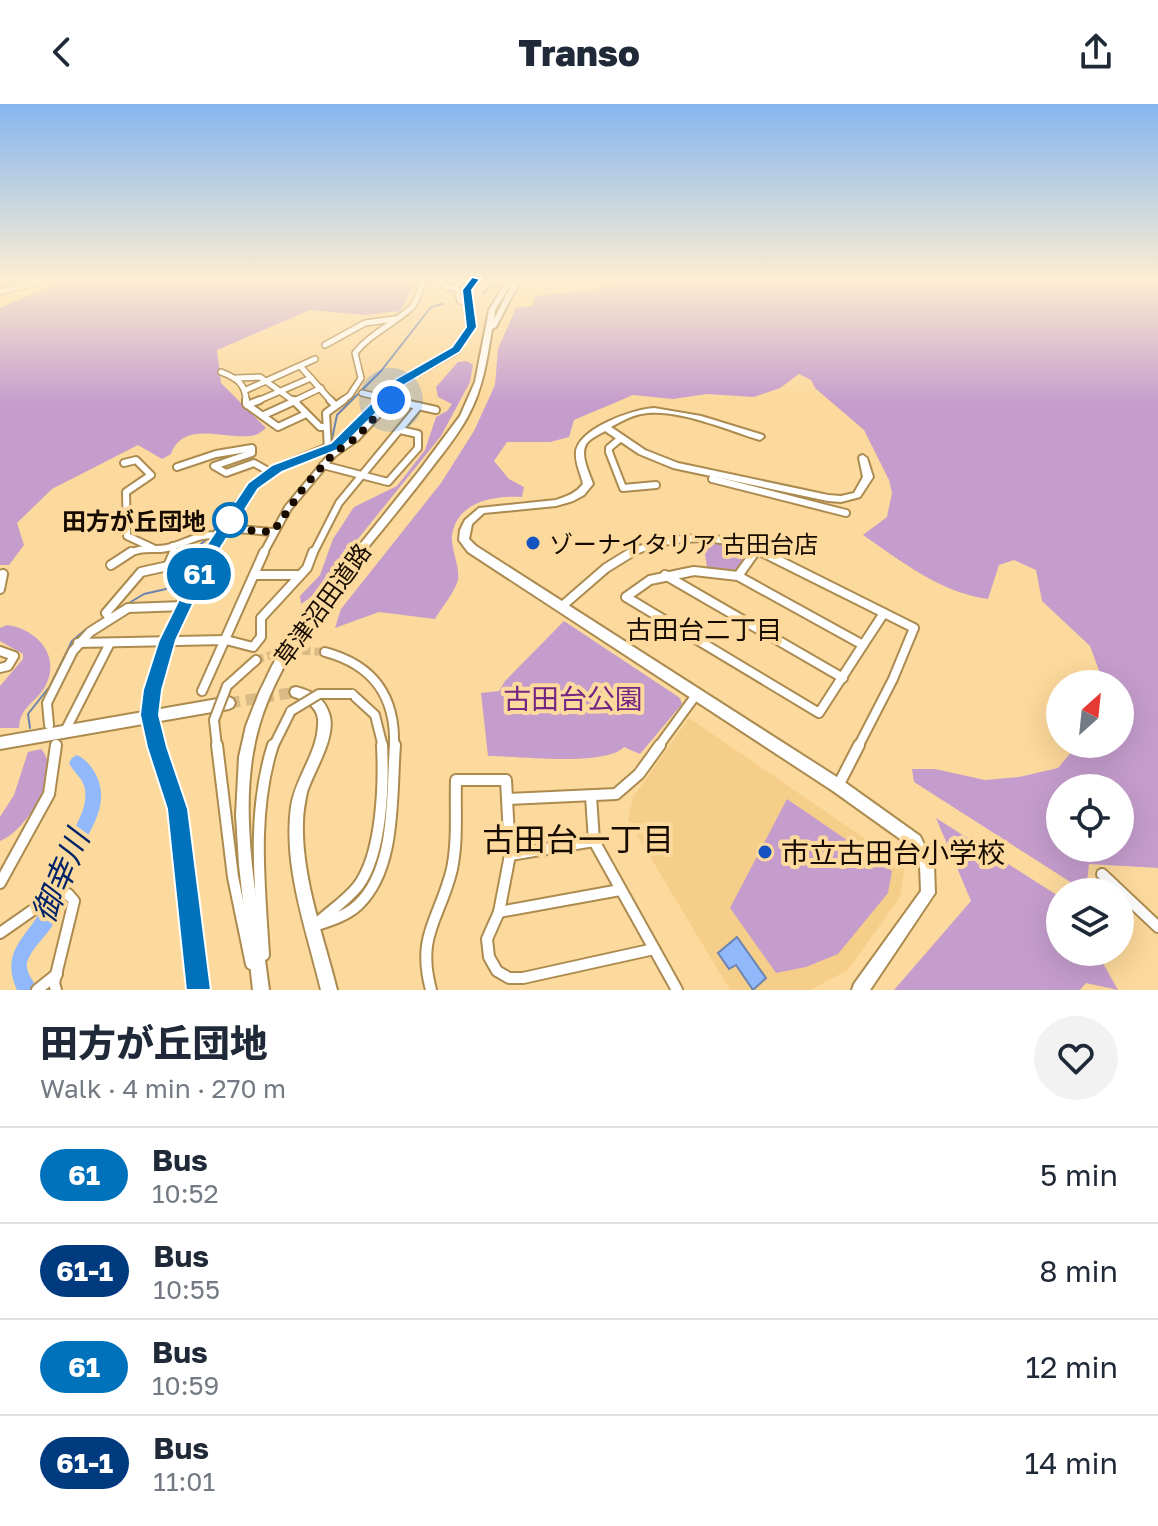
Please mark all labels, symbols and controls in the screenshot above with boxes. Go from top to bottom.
icon: back [40,30,84,74]
icon: share [1074,30,1118,74]
text: Transo [518,31,640,74]
your location [371,380,411,420]
marker: 田方が丘団地 [213,503,247,537]
place label: 田方が丘団地 [62,506,206,535]
place label: ゾーナイタリア 古田台店 [549,529,818,558]
marker: ゾーナイタリア 古田台店 [524,534,542,552]
street label: 草津沼田道路 [268,537,376,671]
line badge: 61 [163,548,235,600]
text: 61 [183,557,215,590]
district label: 古田台二丁目 [626,614,782,645]
north arrow [1046,670,1134,758]
map controls [1046,670,1134,966]
park label: 古田台公園 [503,682,643,715]
button: locate [1046,774,1134,862]
district label: 古田台一丁目 [482,820,674,858]
water label: 御幸川 [24,822,97,928]
place label: 市立古田台小学校 [781,836,1005,869]
marker: 市立古田台小学校 [756,843,774,861]
button: layers [1046,878,1134,966]
button: heart [1034,1016,1118,1100]
text: 田方が丘団地 [40,1020,268,1065]
text: Walk · 4 min · 270 m [40,1073,286,1104]
text: Bus [152,1142,208,1178]
text: 5 min [1040,1157,1118,1193]
text: 61 [68,1158,100,1191]
text: 10:52 [152,1178,219,1209]
text: Bus [153,1238,209,1274]
text: 8 min [1039,1253,1118,1289]
text: 61-1 [56,1254,113,1287]
text: 10:55 [153,1274,220,1305]
text: Bus [152,1334,208,1370]
text: 12 min [1026,1349,1118,1385]
text: 61 [68,1350,100,1383]
text: 10:59 [152,1370,219,1401]
text: Bus [153,1430,209,1466]
text: 14 min [1025,1445,1118,1481]
text: 61-1 [56,1446,113,1479]
text: 11:01 [153,1466,215,1497]

